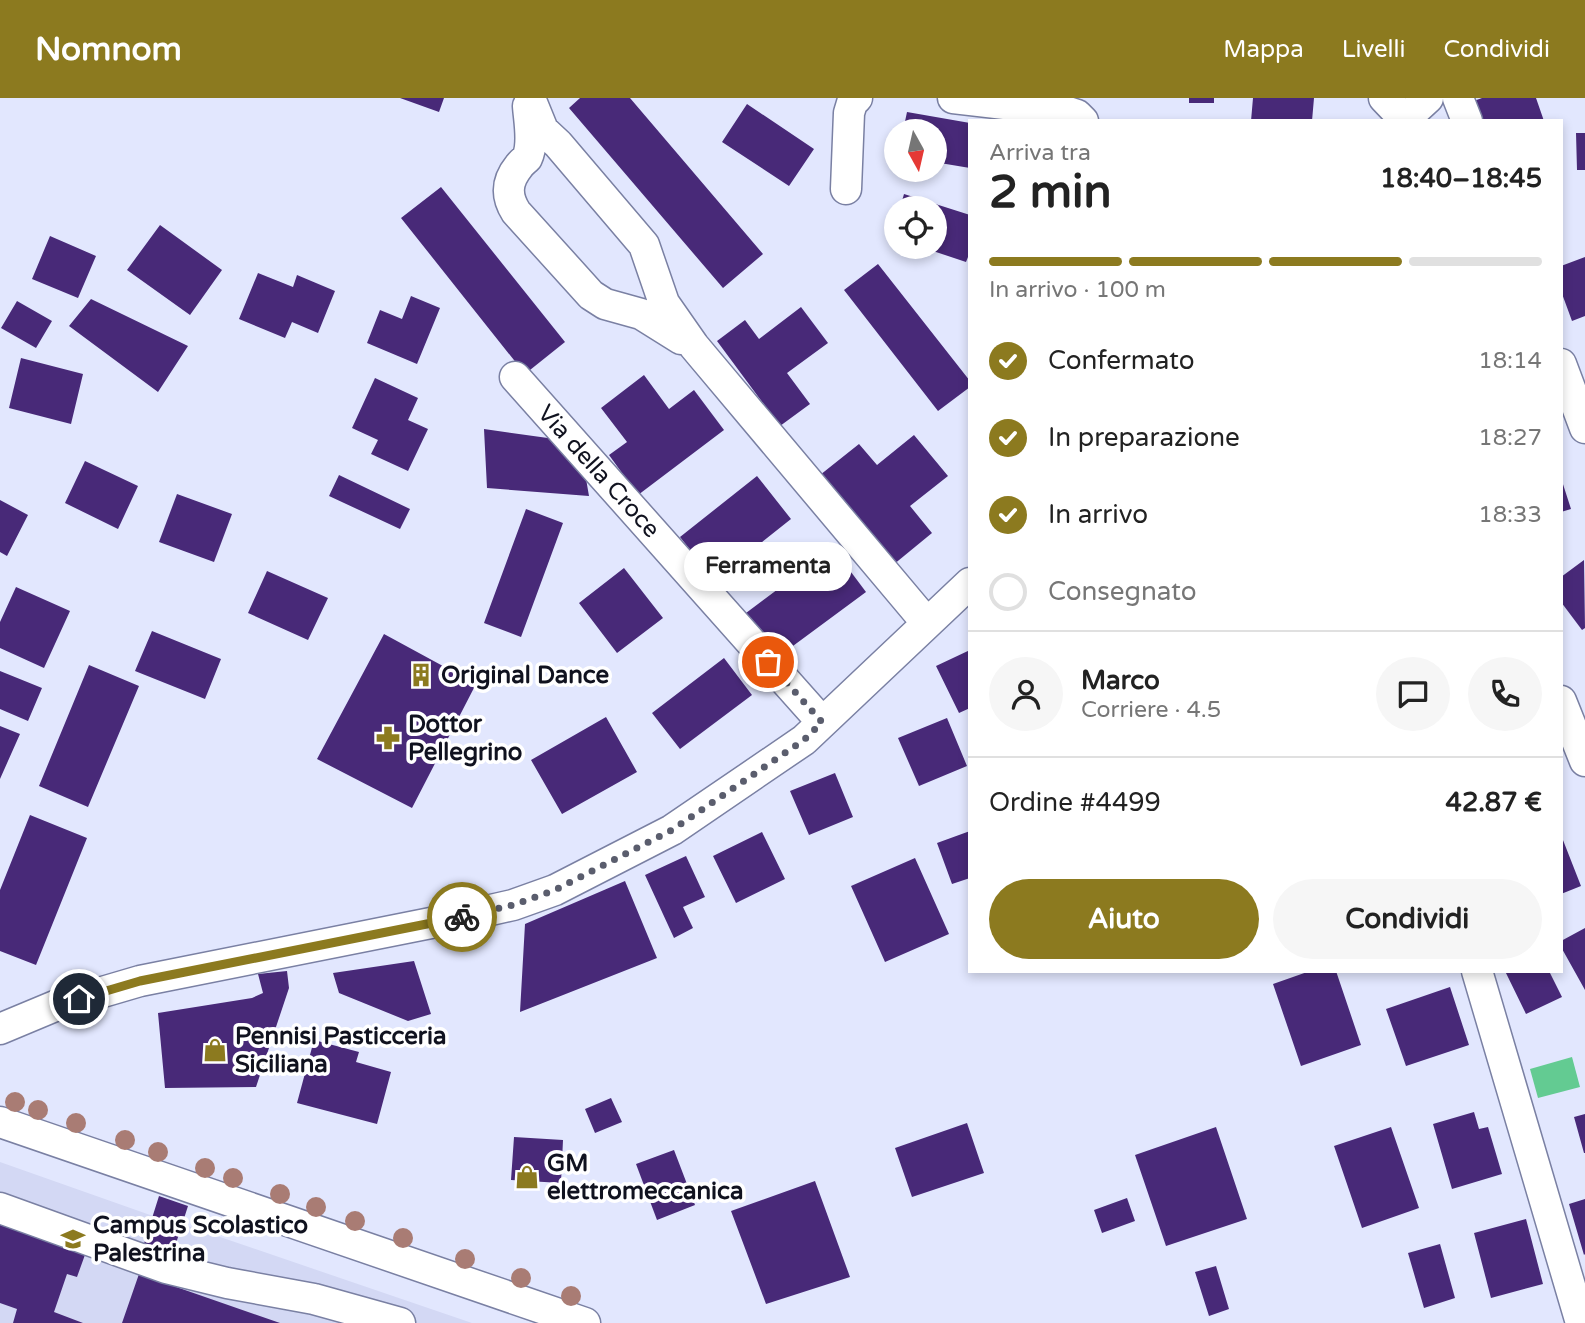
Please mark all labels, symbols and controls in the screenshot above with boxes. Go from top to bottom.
text: Nomnom [35,30,182,69]
text: Mappa [1223,35,1304,64]
text: Livelli [1342,35,1406,64]
text: Condividi [1444,35,1550,64]
north arrow [884,119,947,182]
map controls [884,119,947,259]
text: Arriva tra [989,139,1091,167]
text: 18:40–18:45 [1380,163,1542,194]
text: 2 min [989,165,1112,220]
button: locate [884,196,947,259]
text: In arrivo · 100 m [989,276,1166,304]
icon: check [989,342,1027,380]
text: Confermato [1048,345,1195,376]
text: 18:14 [1478,347,1542,375]
street label: Via della Croce [531,399,666,544]
icon: check [989,419,1027,457]
text: In preparazione [1048,422,1240,453]
text: 18:27 [1478,424,1542,452]
icon: check [989,496,1027,534]
text: In arrivo [1048,499,1148,530]
text: 18:33 [1478,501,1542,529]
callout: Ferramenta [684,543,852,592]
text: Ferramenta [705,552,831,580]
text: Consegnato [1048,576,1197,607]
pin [738,632,798,692]
icon: bag [749,643,787,681]
button: person [989,657,1063,731]
button: chat [1376,657,1450,731]
button: phone [1468,657,1542,731]
building icon: Original Dance [407,661,435,689]
place label: Original Dance [441,661,609,690]
text: Marco [1081,665,1160,696]
text: Corriere · 4.5 [1081,696,1221,724]
place label: Dottor Pellegrino [408,710,522,767]
pharmacy icon: Dottor Pellegrino [374,724,402,752]
text: Ordine #4499 [989,787,1161,818]
text: 42.87 € [1446,787,1542,818]
button: Aiuto [989,879,1259,959]
button: Condividi [1273,879,1542,959]
courier [427,882,497,952]
icon: bike [443,898,481,936]
pin [49,969,109,1029]
icon: home [60,980,98,1018]
place label: Pennisi Pasticceria Siciliana [235,1022,447,1079]
shop icon: Pennisi Pasticceria Siciliana [201,1036,229,1064]
place label: GM elettromeccanica [547,1149,743,1206]
shop icon: GM elettromeccanica [513,1163,541,1191]
place label: Campus Scolastico Palestrina [93,1211,308,1268]
school or university icon: Campus Scolastico Palestrina [59,1225,87,1253]

